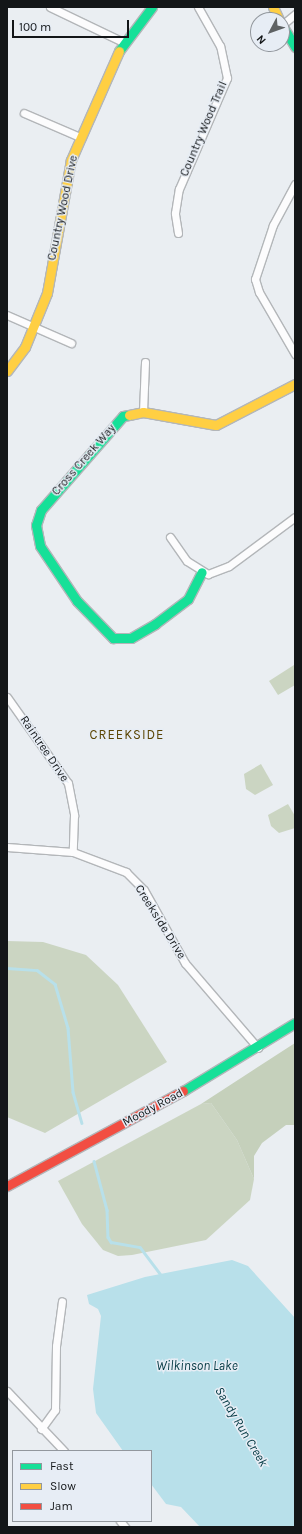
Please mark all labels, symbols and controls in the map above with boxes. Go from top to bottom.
scale bar [14,12,131,38]
north arrow [250,12,290,52]
text: 100 m [19,20,51,34]
text: N [254,32,269,47]
street label: Country Wood Trail [177,79,231,179]
street label: Country Wood Drive [45,154,81,262]
street label: Cross Creek Way [49,421,119,499]
street label: Raintree Drive [17,713,71,785]
district label: CREEKSIDE [90,727,164,743]
street label: Creekside Drive [131,882,189,962]
street label: Moody Road [120,1086,186,1130]
water label: Wilkinson Lake [156,1358,238,1374]
water label: Sandy Run Creek [211,1384,271,1470]
legend [12,1450,152,1522]
text: Fast [50,1459,73,1473]
text: Slow [50,1479,76,1493]
text: Jam [50,1499,73,1513]

